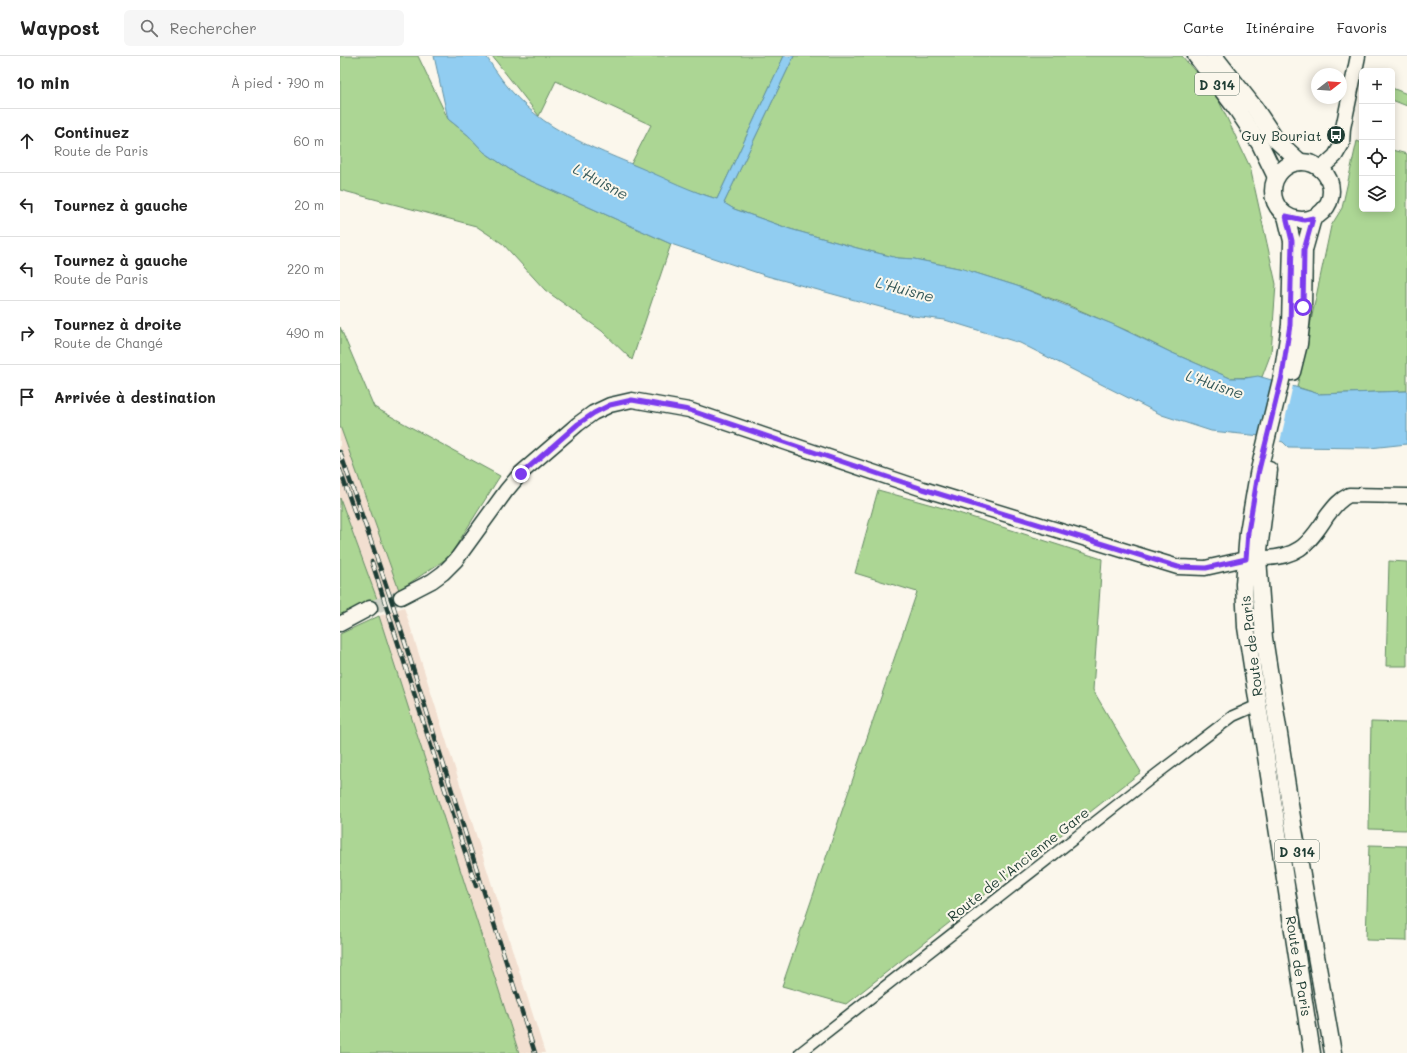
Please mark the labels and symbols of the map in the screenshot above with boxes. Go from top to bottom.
north arrow [1311,68,1347,104]
road number: D 314 [1195,73,1239,95]
bus stop icon: Guy Bouriat [1325,124,1347,146]
place label: Guy Bouriat [1241,126,1322,145]
water label: L'Huisne [570,158,632,204]
water label: L'Huisne [874,272,936,306]
route start [1294,298,1312,316]
water label: L'Huisne [1184,365,1246,403]
route end [512,465,530,483]
street label: Route de Paris [1235,594,1267,698]
street label: Route de l'Ancienne Gare [943,803,1093,925]
road number: D 314 [1275,840,1319,862]
street label: Route de Paris [1282,914,1316,1018]

